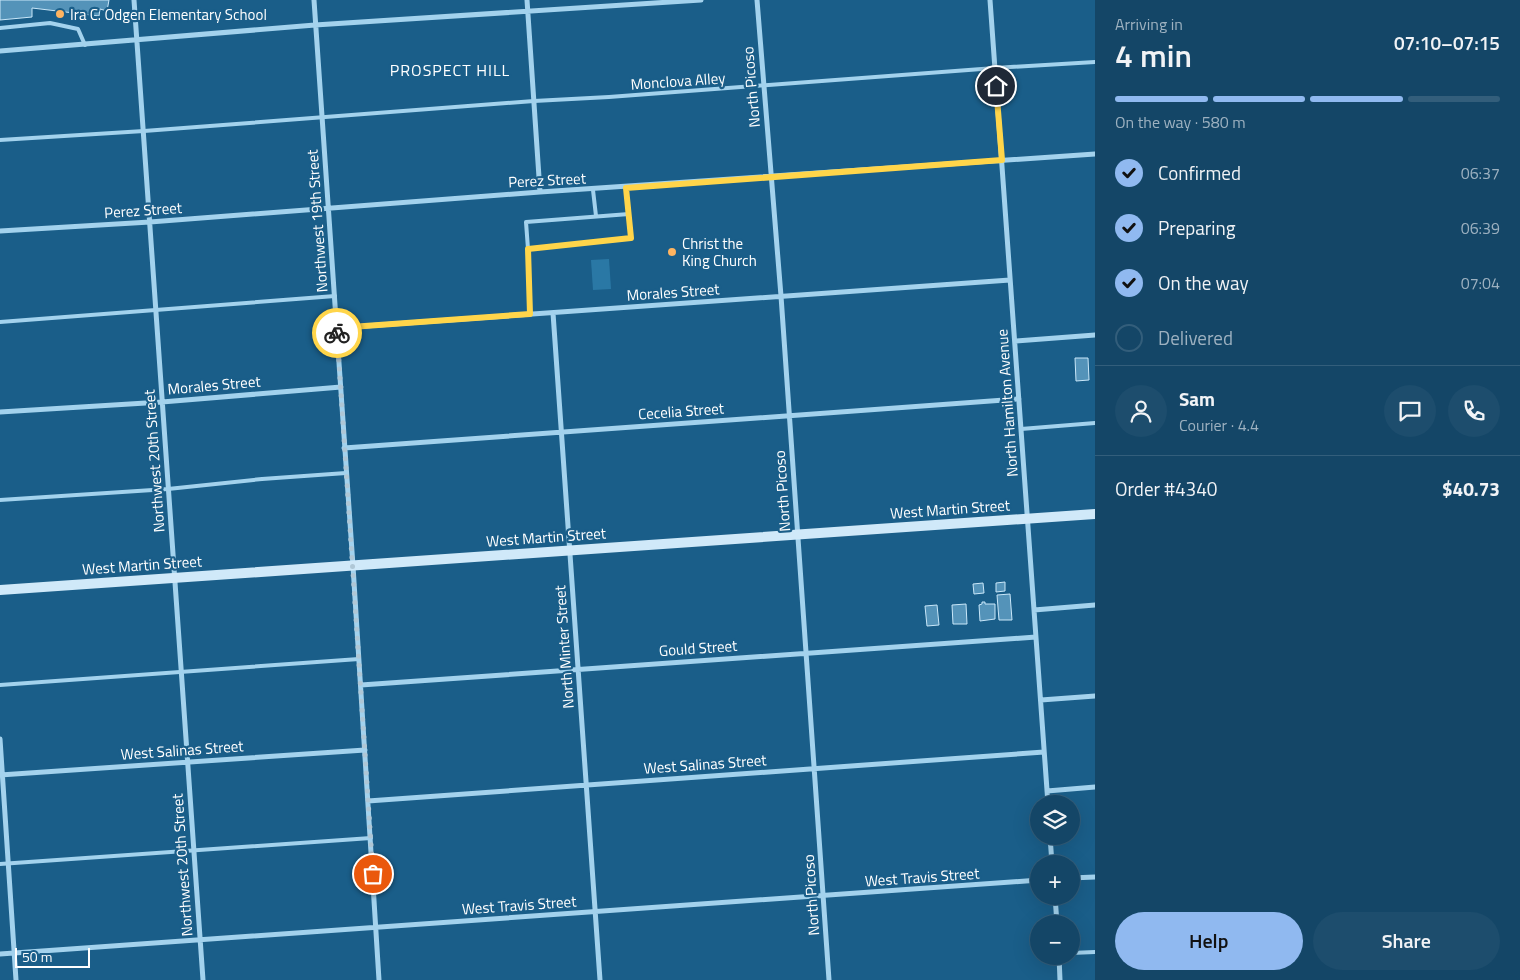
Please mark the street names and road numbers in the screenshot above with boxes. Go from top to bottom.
street label: North Picoso [736,45,766,128]
street label: Monclova Alley [630,66,726,96]
street label: Northwest 19th Street [300,148,333,293]
street label: Perez Street [508,166,587,194]
street label: Perez Street [103,196,183,224]
street label: Morales Street [626,277,721,307]
street label: North Hamilton Avenue [990,328,1024,478]
street label: Morales Street [167,369,262,401]
street label: Northwest 20th Street [137,388,170,533]
street label: Cecelia Street [637,396,725,425]
street label: North Picoso [768,450,796,532]
street label: West Martin Street [889,493,1011,525]
street label: West Martin Street [485,521,607,553]
street label: West Martin Street [81,549,203,581]
street label: North Minter Street [548,584,580,710]
street label: Gould Street [658,634,739,662]
street label: West Salinas Street [120,734,245,766]
street label: West Salinas Street [643,748,768,780]
street label: Northwest 20th Street [165,792,198,937]
street label: North Picoso [797,854,825,936]
street label: West Travis Street [864,861,981,892]
street label: West Travis Street [461,889,578,920]

